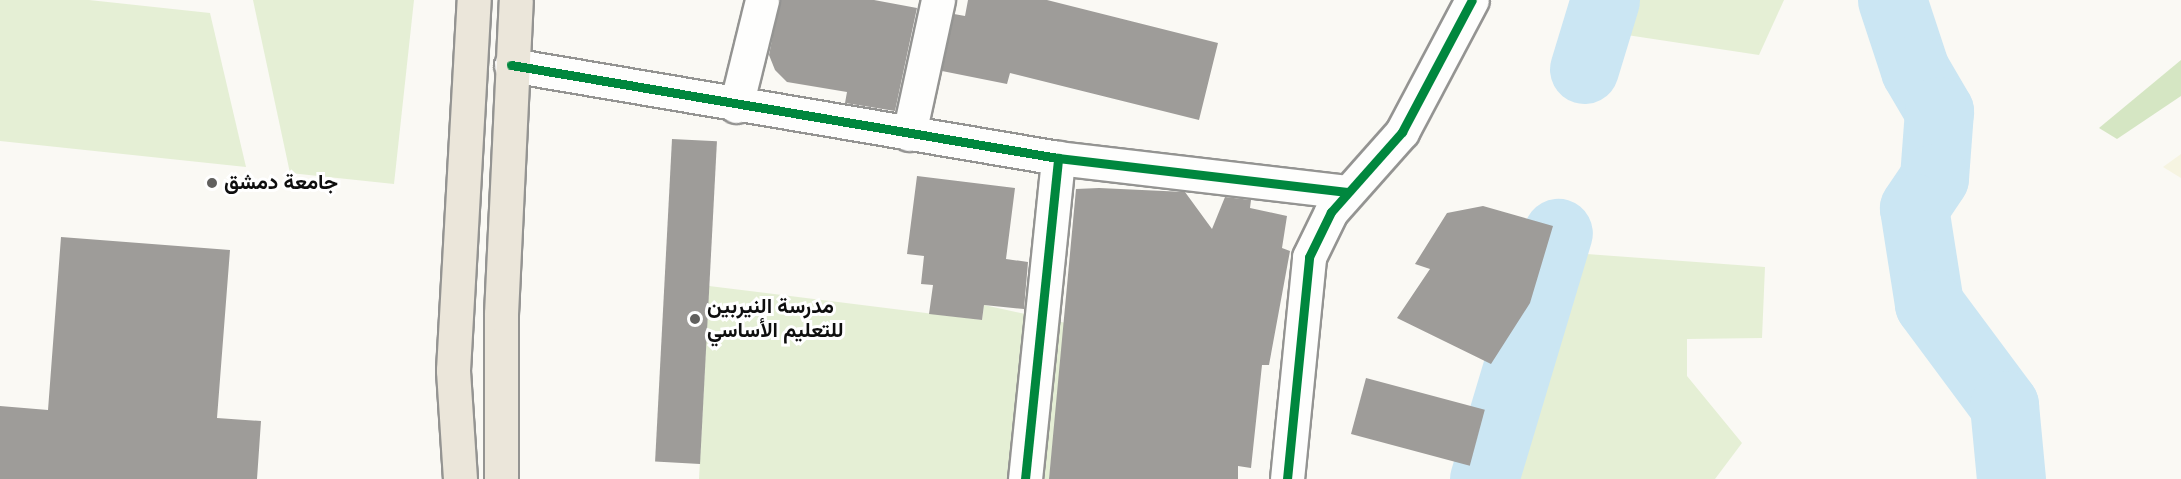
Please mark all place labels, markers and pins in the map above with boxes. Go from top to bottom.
place label: جامعة دمشق [224,170,338,196]
marker: جامعة دمشق [205,176,219,190]
place label: مدرسة النيربين للتعليم الأساسي [707,294,844,344]
marker: مدرسة النيربين للتعليم الأساسي [688,312,702,326]

